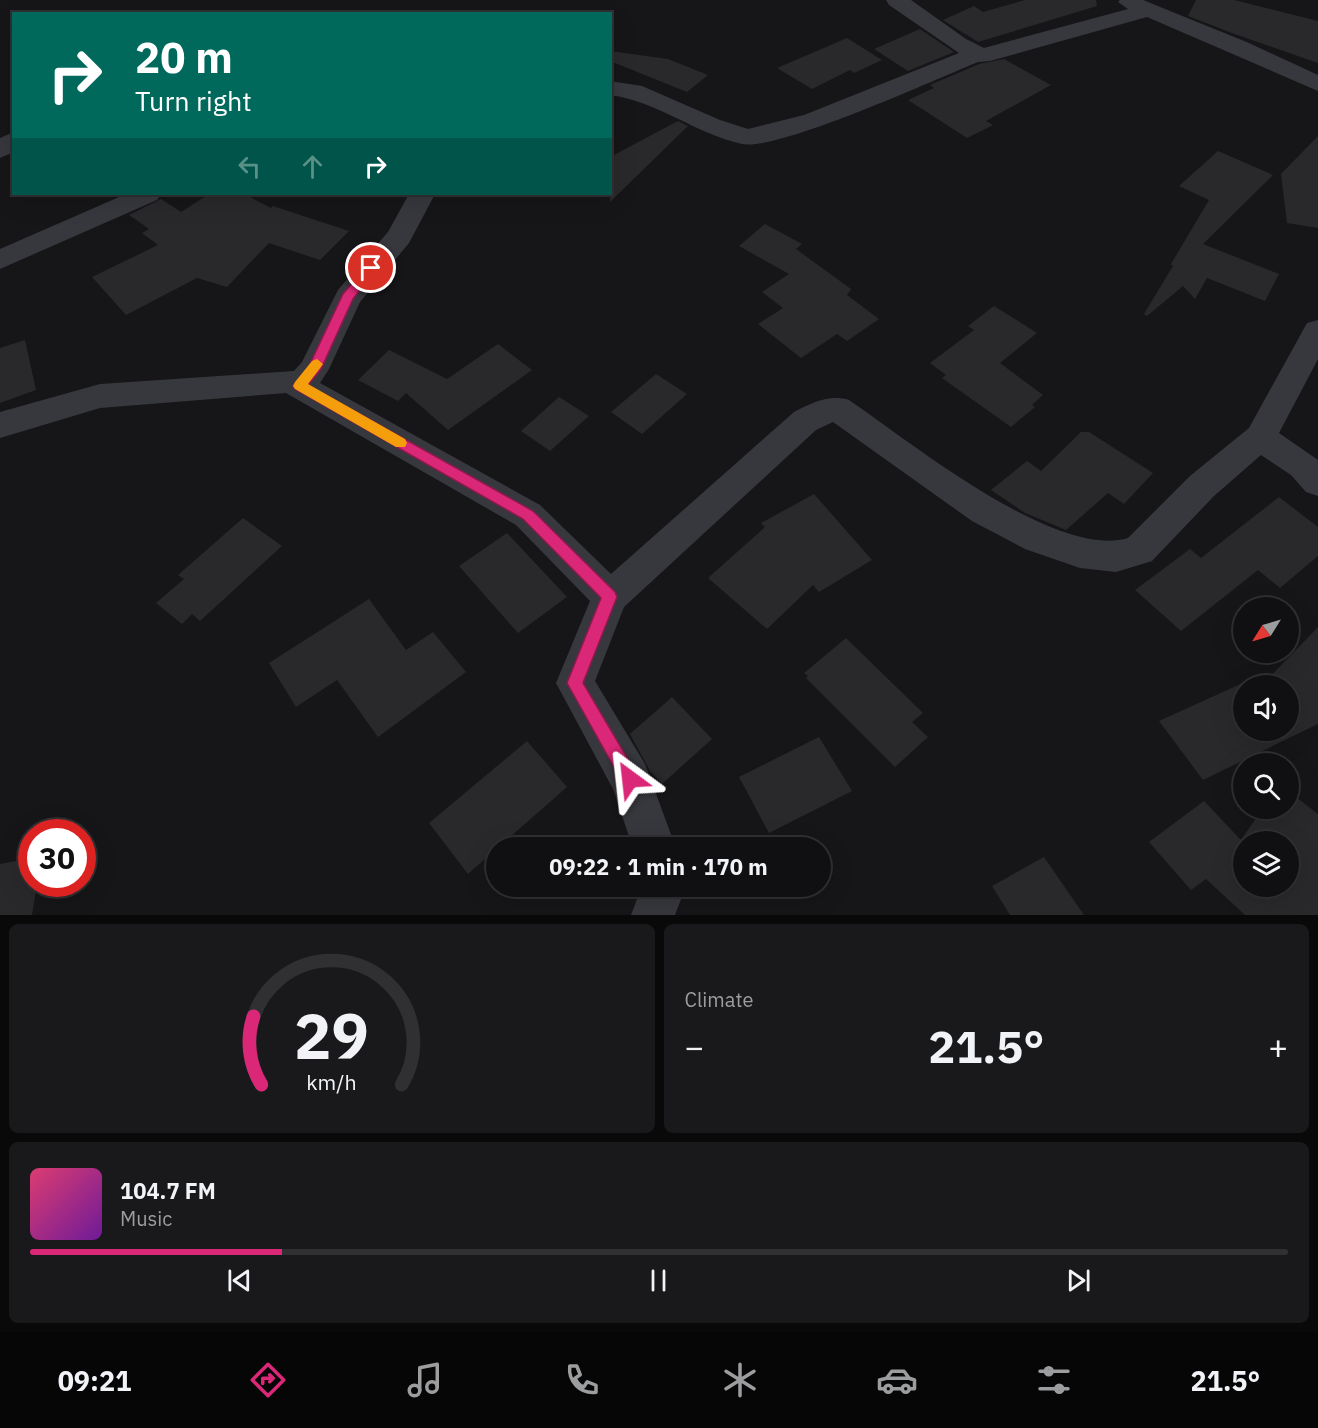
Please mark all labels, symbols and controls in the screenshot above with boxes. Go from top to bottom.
text: 20 m [135,30,233,85]
icon: right [36,36,114,114]
text: Turn right [135,83,252,118]
icon: left [233,150,266,183]
icon: ahead [296,150,329,183]
icon: right [359,150,392,183]
pin [345,242,396,293]
icon: arrive [354,251,387,284]
north arrow [1233,597,1299,663]
map controls [1233,597,1299,897]
button: sound [1233,675,1299,741]
position arrow [598,747,662,811]
button: search [1233,753,1299,819]
speed limit sign: 30 [18,819,96,897]
button: layers [1233,831,1299,897]
text: 09:22 · 1 min · 170 m [549,852,768,881]
text: Climate [685,986,753,1013]
text: 29 [294,995,369,1076]
text: 21.5° [928,1017,1044,1075]
text: − [685,1025,704,1068]
text: + [1268,1025,1288,1068]
text: km/h [307,1069,357,1097]
text: 104.7 FM [120,1176,216,1205]
text: Music [120,1205,172,1232]
icon: previous [223,1264,256,1297]
icon: pause [642,1264,675,1297]
icon: next [1062,1264,1095,1297]
icon: directions [247,1359,289,1401]
icon: music [404,1359,446,1401]
icon: phone [561,1359,603,1401]
icon: climate [719,1359,761,1401]
icon: car [876,1359,918,1401]
icon: filters [1033,1359,1075,1401]
text: 09:21 [58,1363,131,1398]
text: 21.5° [1191,1363,1260,1398]

